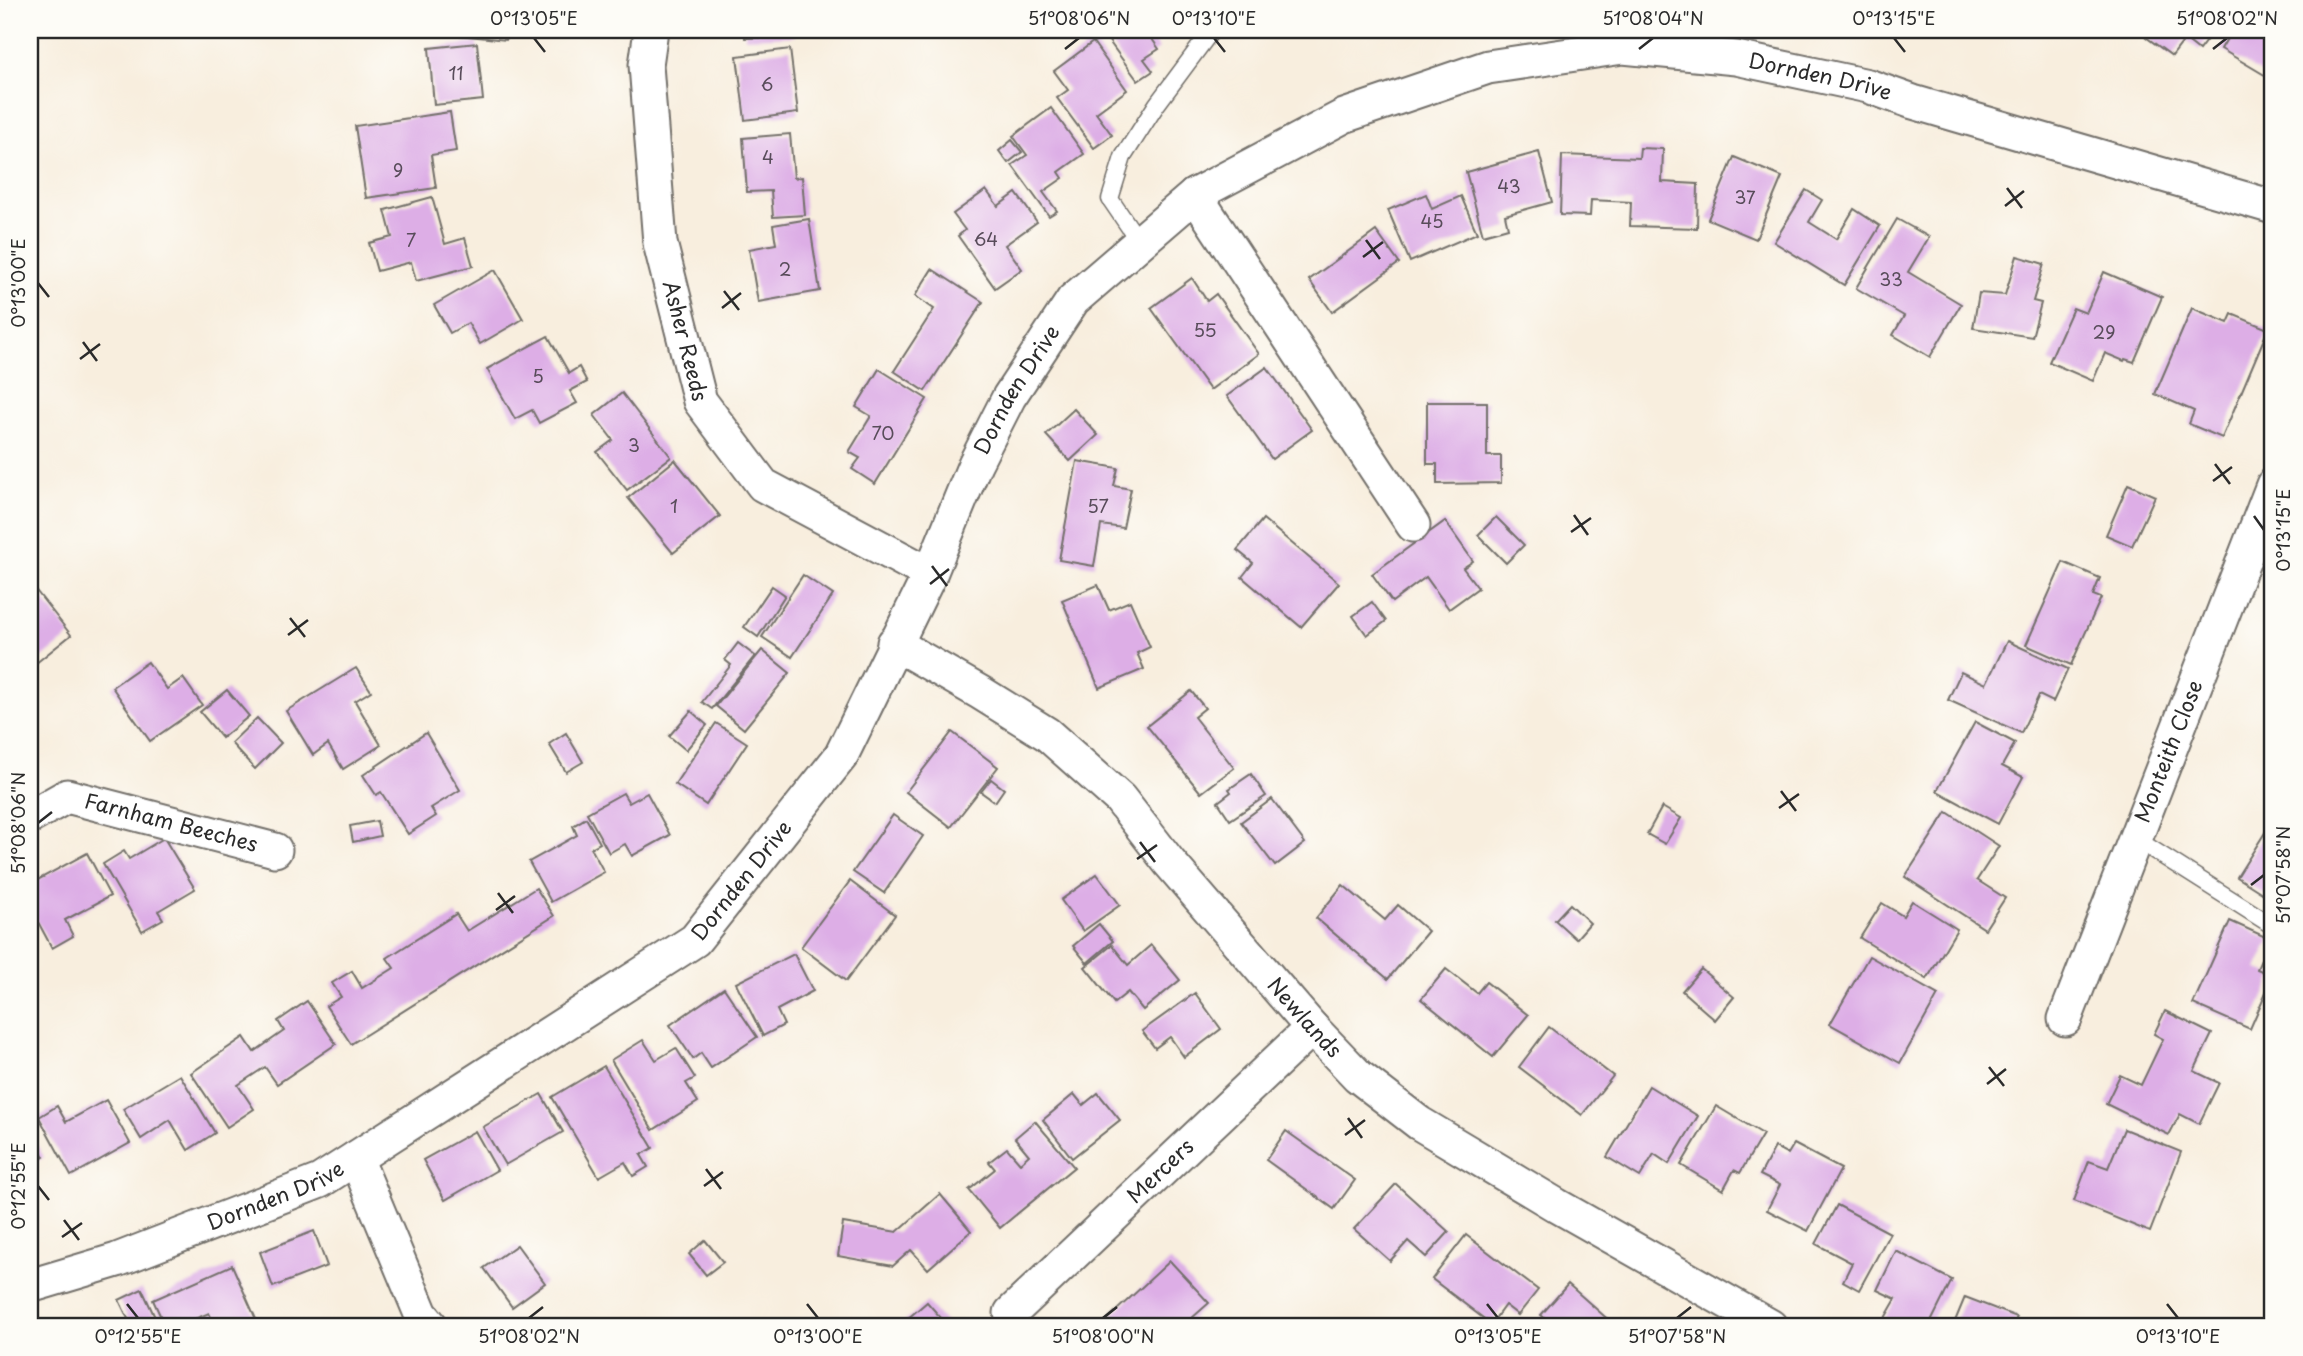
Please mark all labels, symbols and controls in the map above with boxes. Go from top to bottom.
text: 0°13'05"E [490,4,578,31]
text: 51°08'06"N [1028,4,1130,31]
text: 0°13'10"E [1172,4,1256,31]
text: 51°08'04"N [1602,4,1704,31]
text: 0°13'15"E [1852,4,1936,31]
text: 51°08'02"N [2176,4,2278,31]
street label: Dornden Drive [1746,43,1897,107]
house number: 11 [448,59,464,86]
house number: 6 [761,70,773,97]
house number: 4 [762,143,774,170]
house number: 9 [393,156,403,183]
house number: 43 [1497,172,1521,199]
house number: 37 [1734,183,1756,210]
house number: 45 [1421,207,1444,234]
house number: 64 [974,225,998,252]
house number: 7 [406,226,416,253]
text: 0°13'00"E [4,238,31,328]
house number: 2 [779,255,791,282]
house number: 33 [1879,265,1903,292]
street label: Asher Reeds [656,277,717,404]
house number: 55 [1193,316,1217,343]
street label: Dornden Drive [964,318,1066,459]
house number: 29 [2093,318,2115,345]
house number: 5 [532,362,544,389]
house number: 70 [872,419,894,446]
house number: 3 [628,431,640,458]
text: 0°13'15"E [2269,488,2296,572]
house number: 1 [670,492,678,519]
house number: 57 [1087,492,1109,519]
street label: Monteith Close [2125,675,2210,827]
text: 51°08'06"N [4,772,31,874]
street label: Farnham Beeches [82,783,261,859]
street label: Dornden Drive [683,812,798,947]
text: 51°07'58"N [2269,826,2296,924]
street label: Newlands [1261,969,1350,1064]
street label: Mercers [1118,1130,1200,1210]
text: 0°12'55"E [4,1142,31,1230]
street label: Dornden Drive [202,1152,350,1237]
text: 0°12'55"E [94,1322,182,1349]
text: 51°08'02"N [478,1322,580,1349]
text: 0°13'00"E [773,1322,863,1349]
text: 51°08'00"N [1051,1322,1155,1349]
text: 0°13'05"E [1454,1322,1542,1349]
text: 51°07'58"N [1628,1322,1726,1349]
text: 0°13'10"E [2136,1322,2220,1349]

